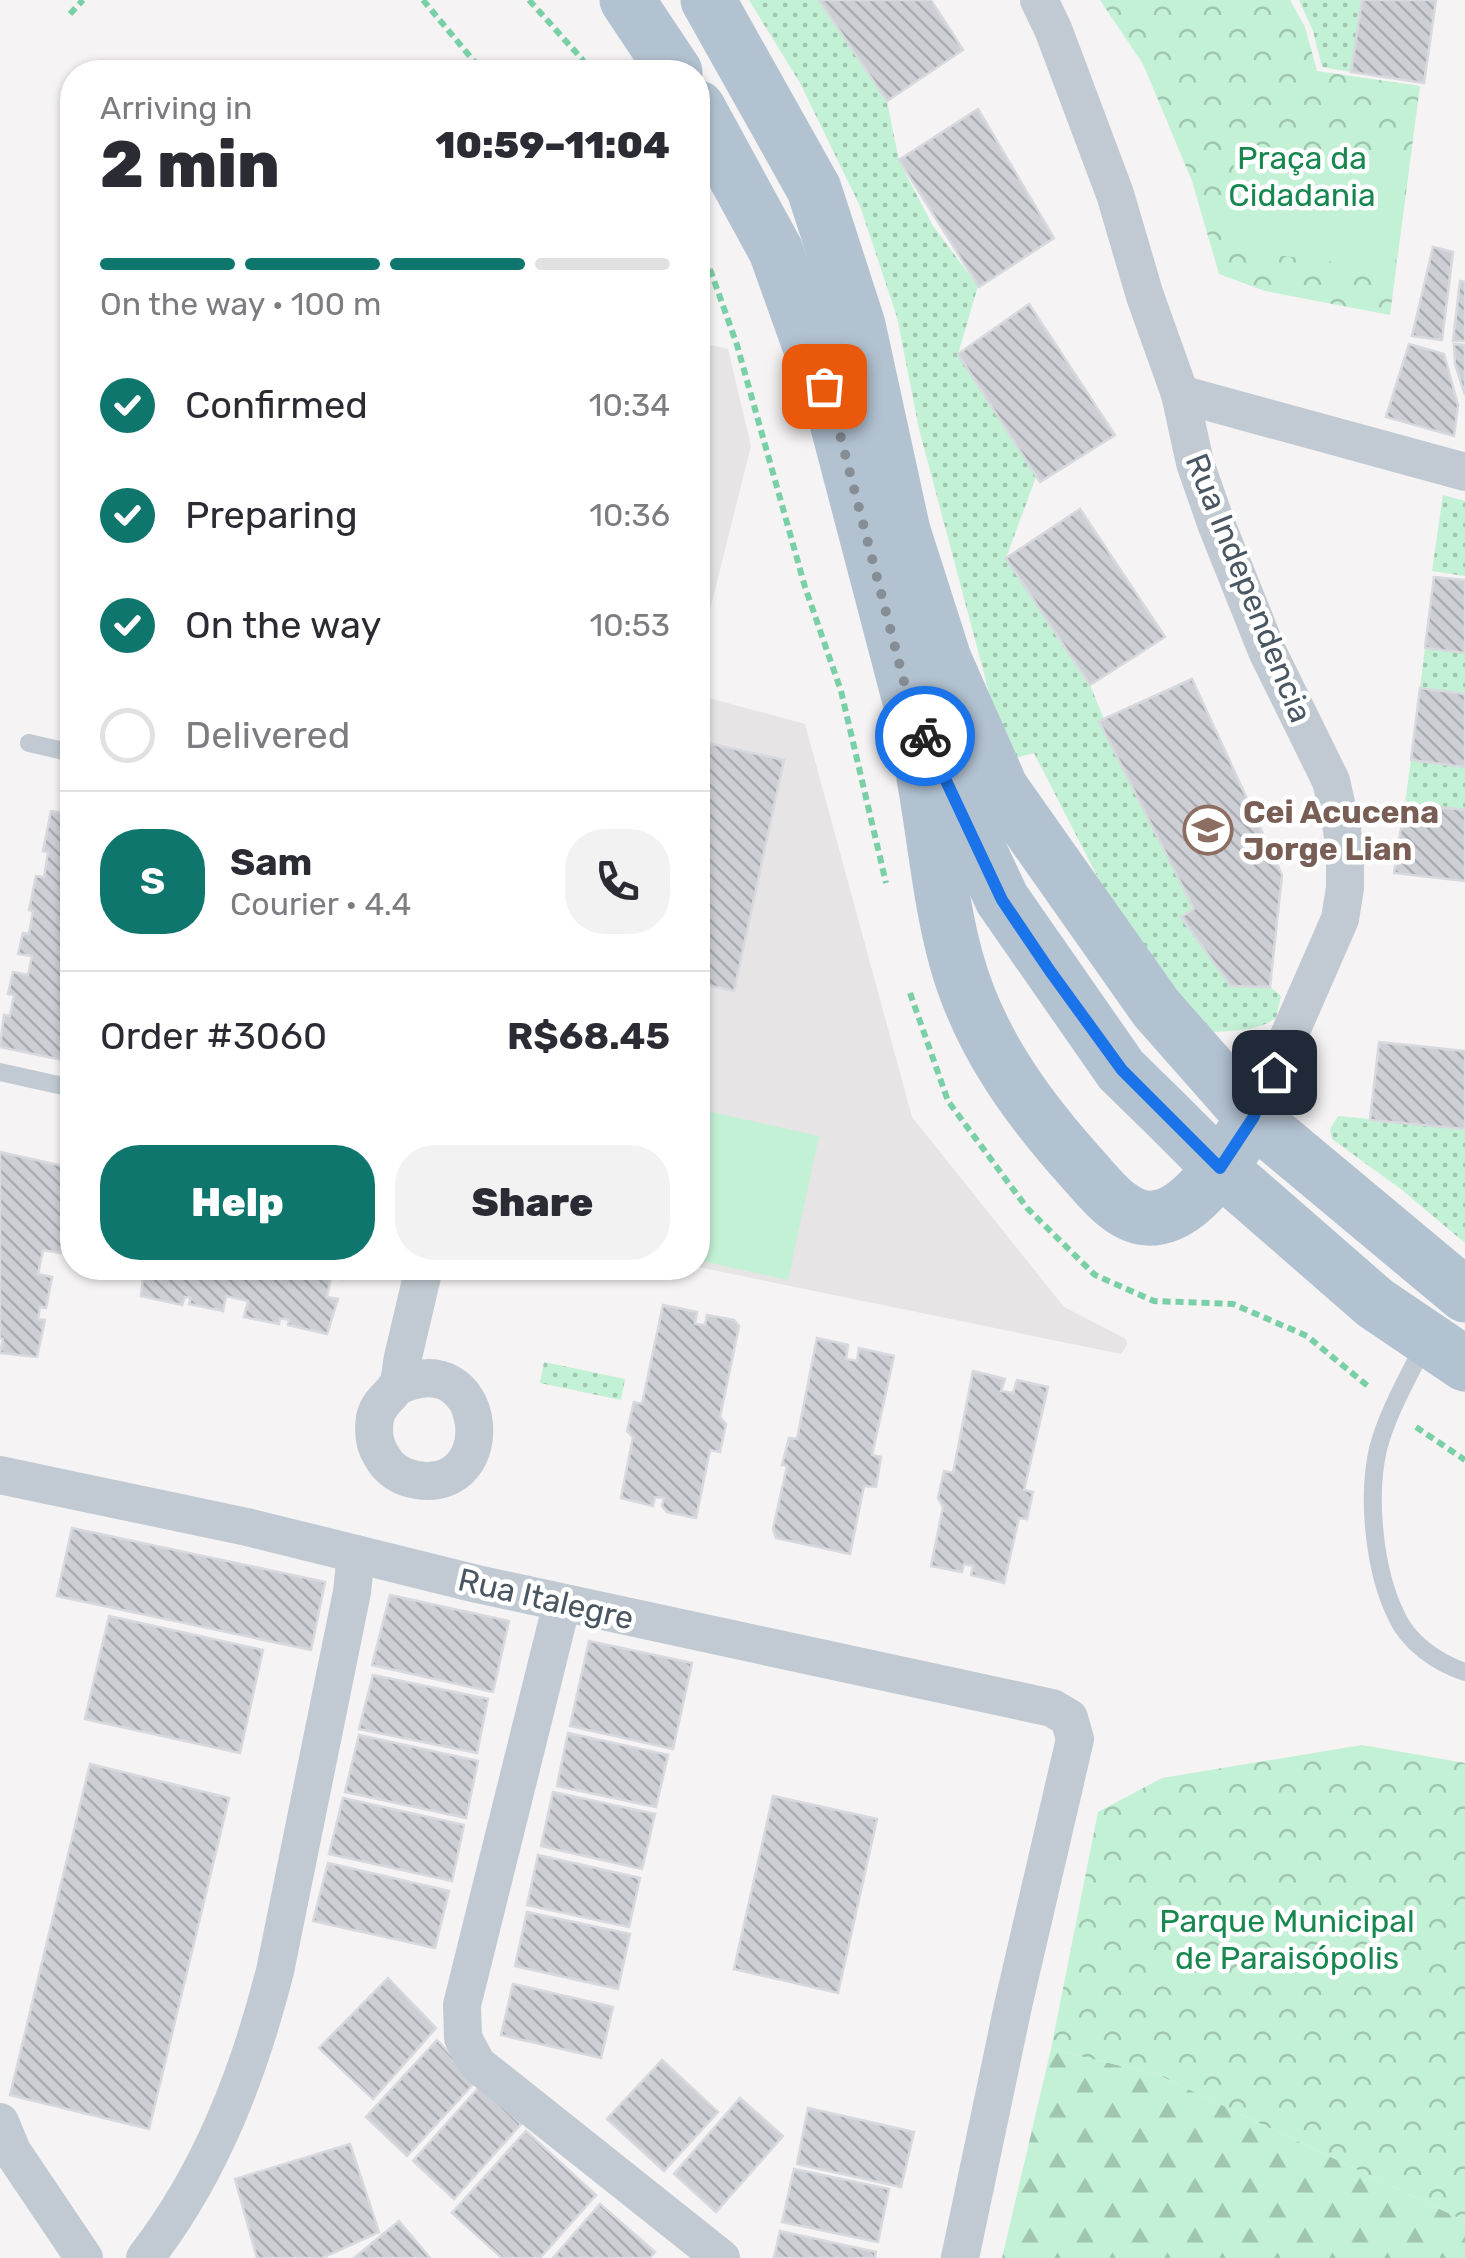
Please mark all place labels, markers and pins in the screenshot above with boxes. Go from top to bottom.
pin [782,344,867,429]
place label: Cei Acucena Jorge Lian [1243,793,1439,868]
school or university icon: Cei Acucena Jorge Lian [1182,804,1234,856]
pin [1232,1030,1317,1115]

